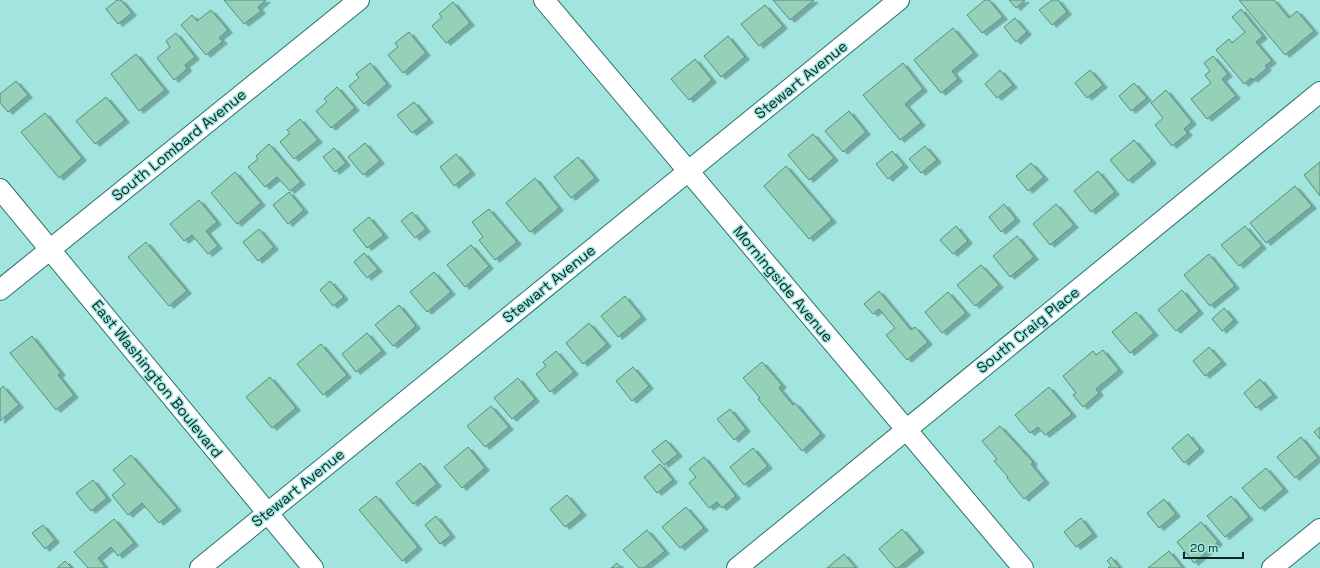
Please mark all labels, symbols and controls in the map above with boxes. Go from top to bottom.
street label: Stewart Avenue [750,36,851,123]
street label: South Lombard Avenue [107,84,250,205]
street label: Morningside Avenue [729,222,838,346]
street label: Stewart Avenue [498,240,599,327]
street label: South Craig Place [972,282,1083,377]
street label: East Washington Boulevard [88,296,227,461]
street label: Stewart Avenue [247,444,348,531]
scale bar [1184,534,1243,560]
text: 20 m [1190,540,1218,556]

